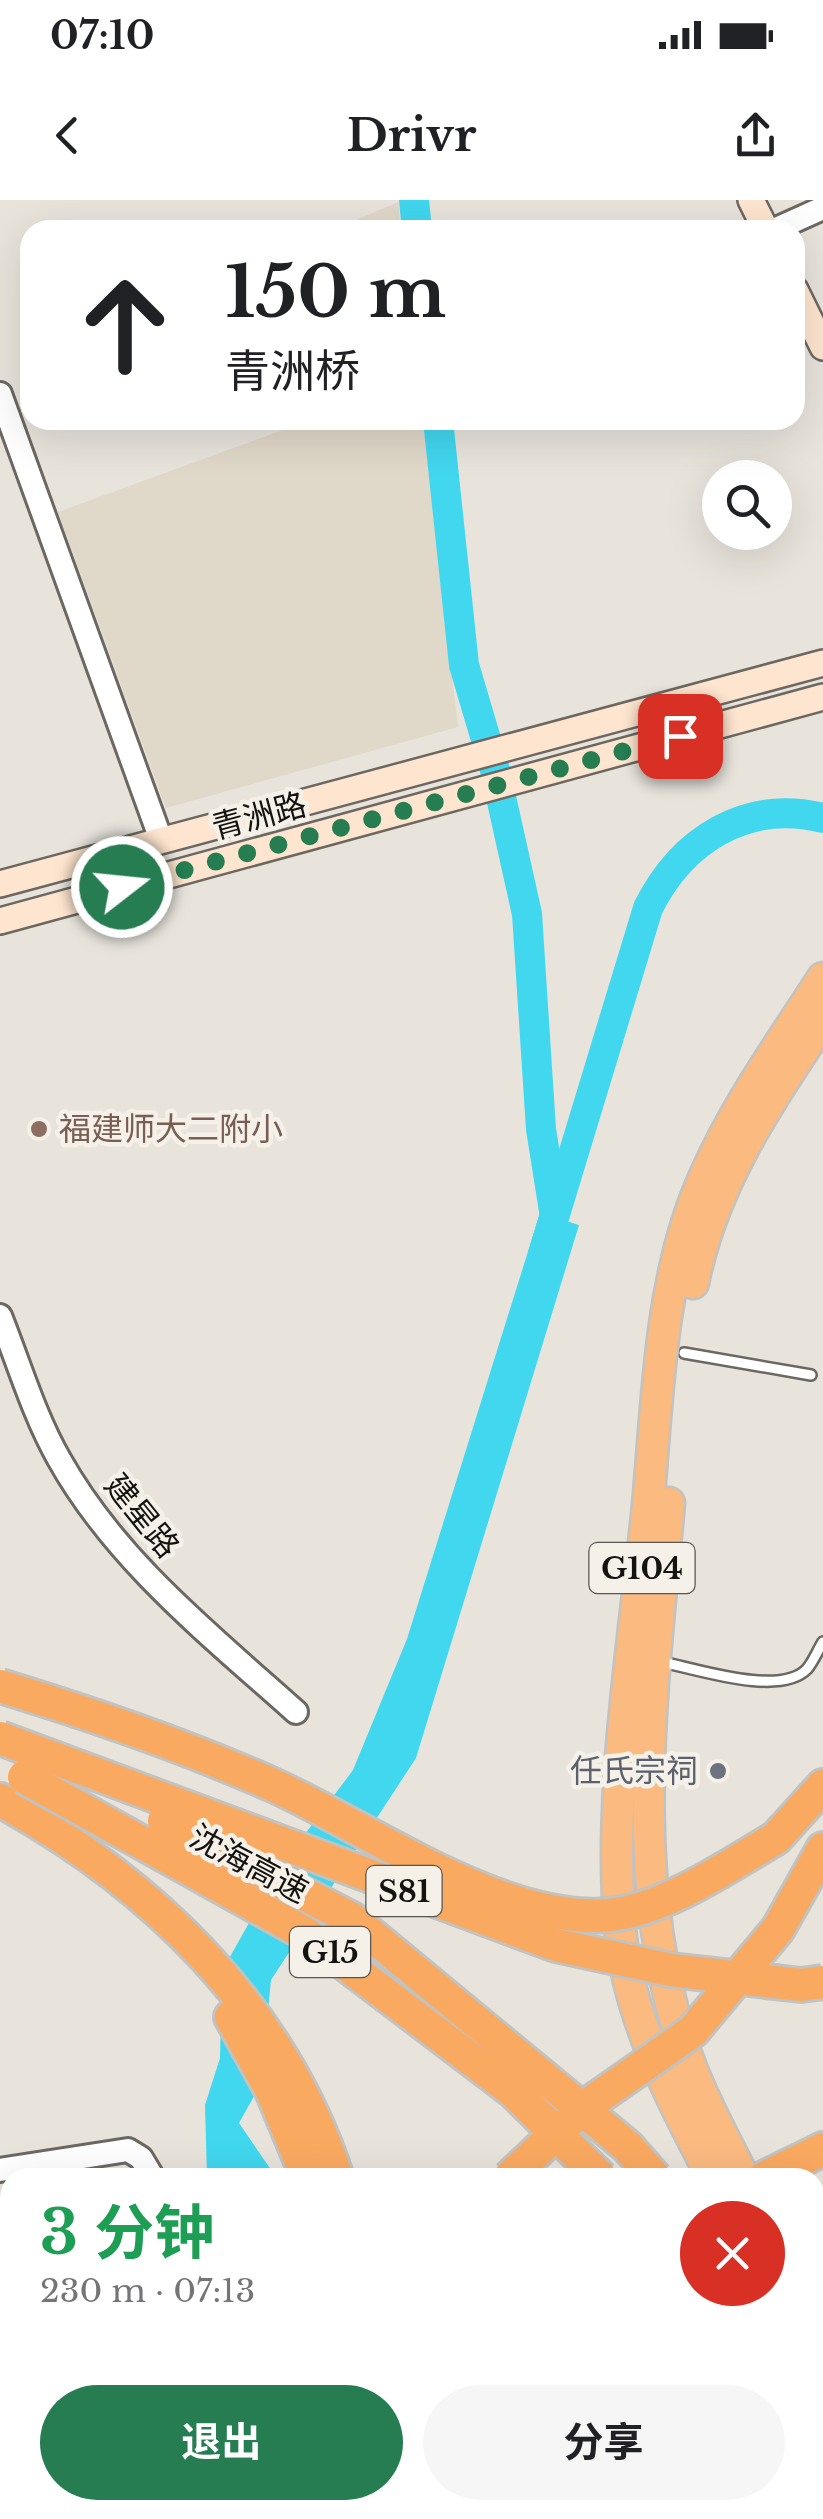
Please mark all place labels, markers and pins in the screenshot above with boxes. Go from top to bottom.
pin [638,694,723,779]
place label: 福建师大二附小 [59,1109,283,1149]
marker: 福建师大二附小 [28,1118,50,1140]
place label: 任氏宗祠 [570,1751,698,1791]
marker: 任氏宗祠 [707,1760,729,1782]

